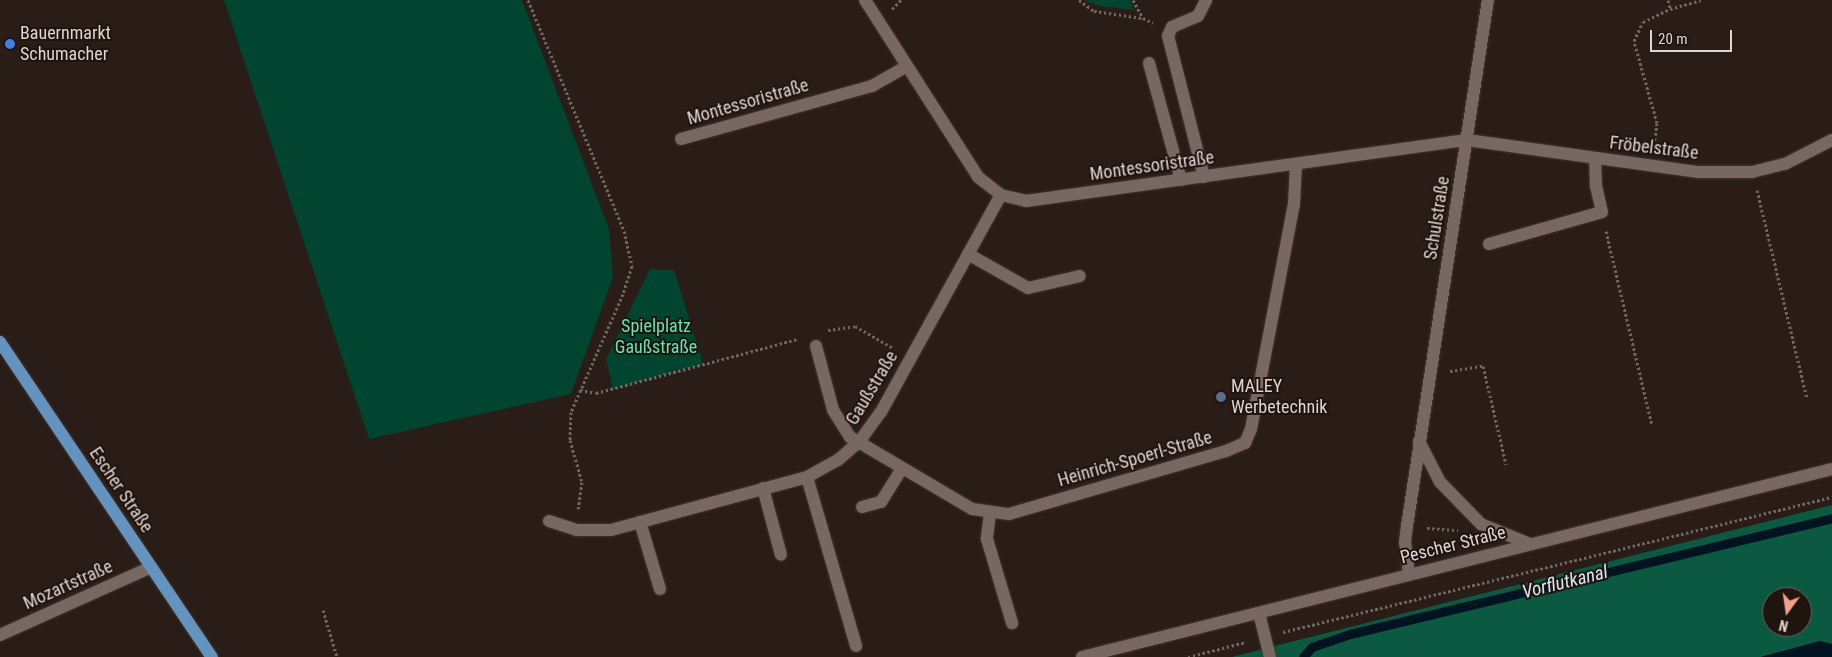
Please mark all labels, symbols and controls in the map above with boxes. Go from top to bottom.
scale bar [1652,20,1734,52]
place label: Bauernmarkt Schumacher [20,23,111,66]
text: 20 m [1658,30,1688,48]
marker: Bauernmarkt Schumacher [4,38,16,50]
street label: Montessoristraße [685,74,811,130]
street label: Fröbelstraße [1608,132,1700,164]
street label: Montessoristraße [1088,147,1216,185]
street label: Schulstraße [1420,175,1454,261]
park label: Spielplatz Gaußstraße [615,316,697,358]
street label: Gaußstraße [842,347,902,429]
place label: MALEY Werbetechnik [1231,376,1327,418]
marker: MALEY Werbetechnik [1215,391,1227,403]
street label: Heinrich-Spoerl-Straße [1055,427,1215,491]
street label: Escher Straße [85,443,157,537]
street label: Pescher Straße [1398,521,1508,569]
street label: Mozartstraße [20,556,116,614]
water label: Vorflutkanal [1520,560,1610,604]
north arrow [1762,587,1812,637]
text: N [1778,617,1790,634]

